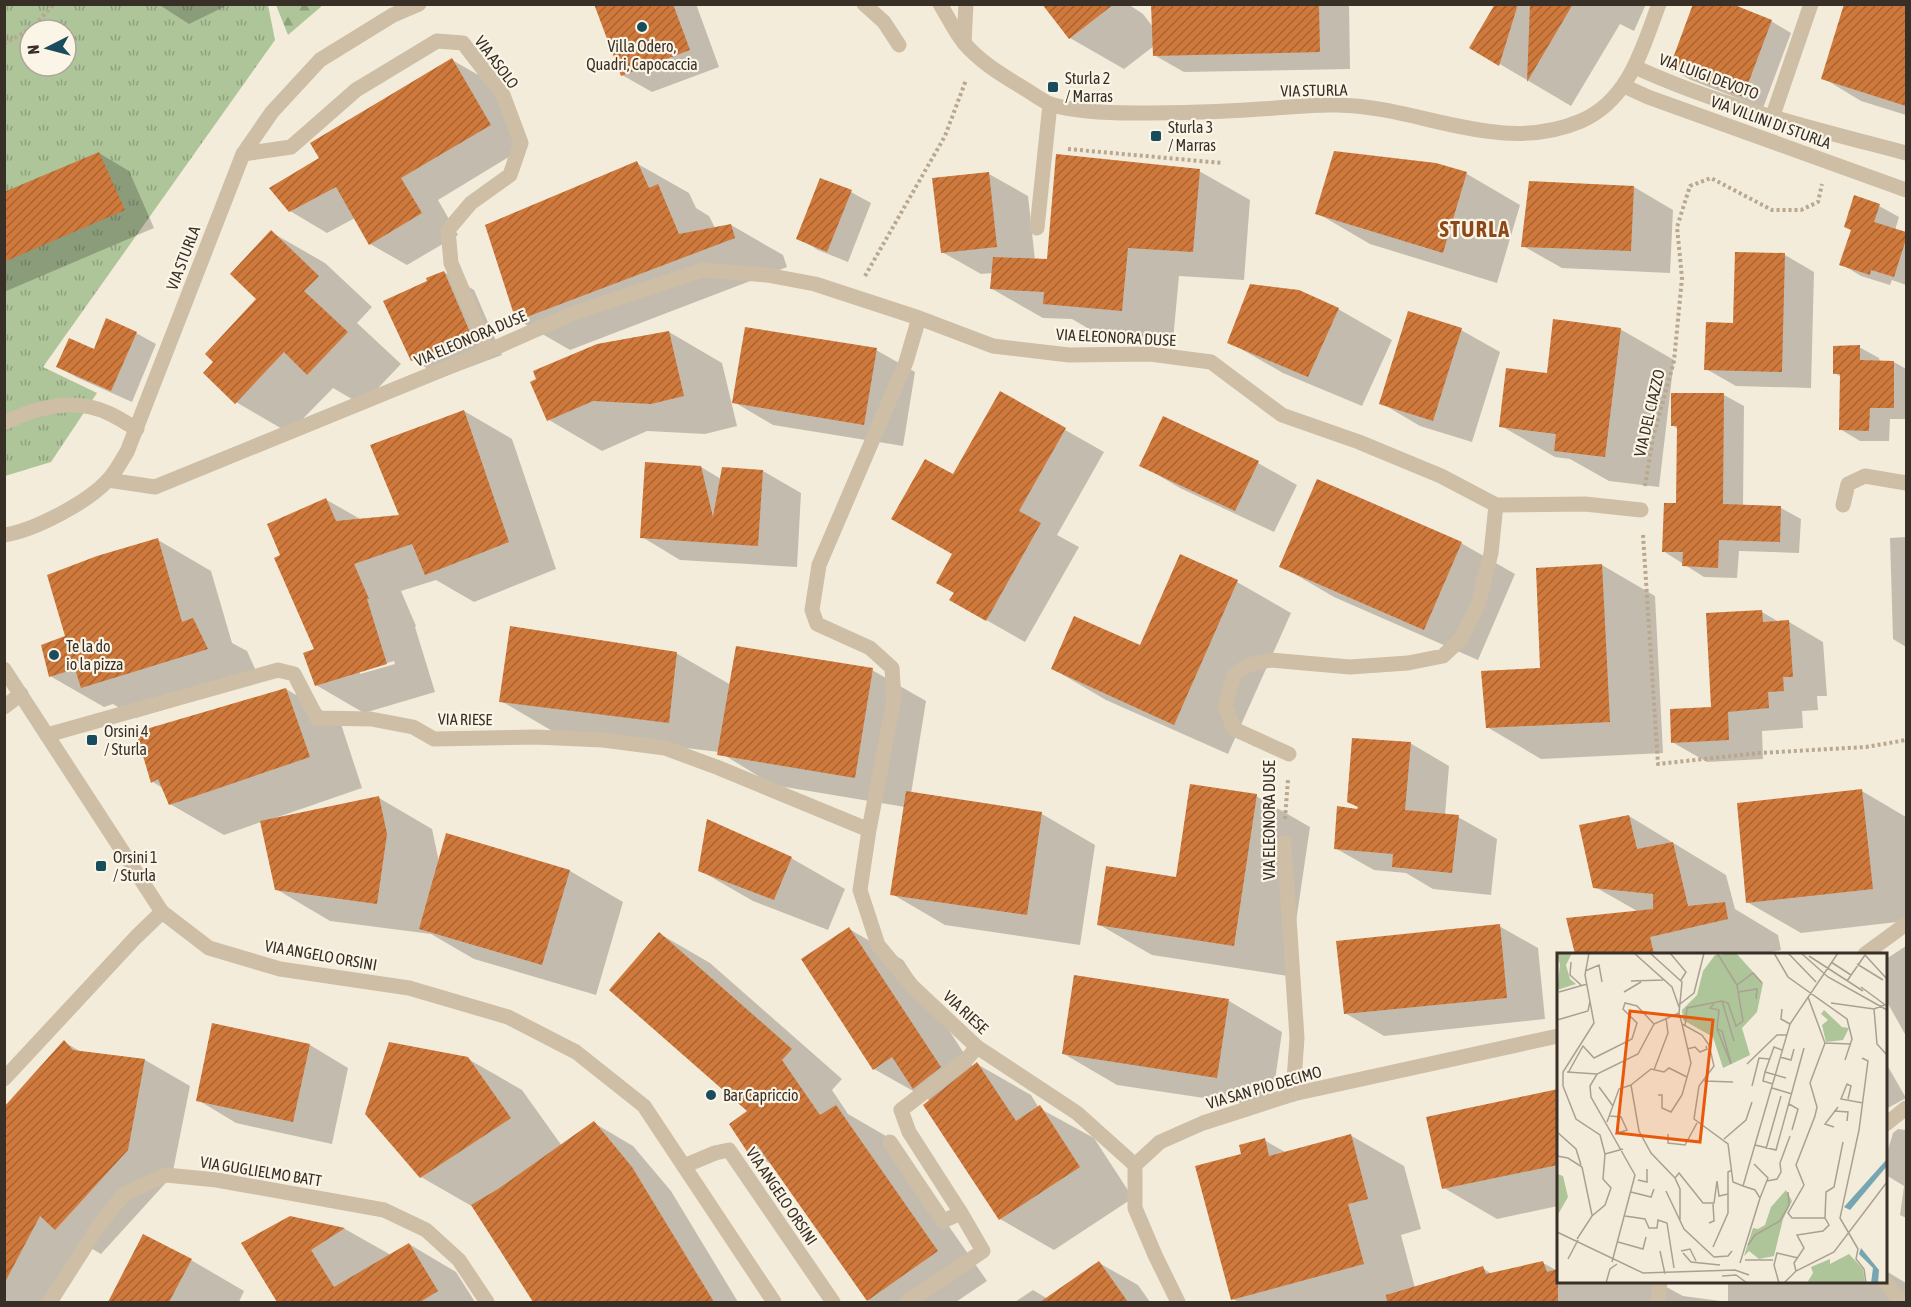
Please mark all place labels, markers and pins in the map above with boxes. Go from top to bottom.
marker: Villa Odero, Quadri, Capocaccia [635,20,649,34]
place label: Villa Odero, Quadri, Capocaccia [586,37,698,74]
place label: Sturla 2 / Marras [1065,69,1113,105]
marker: Sturla 2 / Marras [1046,80,1060,94]
place label: Sturla 3 / Marras [1168,118,1216,154]
marker: Sturla 3 / Marras [1149,129,1163,143]
place label: Te la do io la pizza [66,637,124,674]
marker: Te la do io la pizza [47,648,61,662]
place label: Orsini 4 / Sturla [104,722,149,758]
marker: Orsini 4 / Sturla [85,733,99,747]
place label: Orsini 1 / Sturla [113,848,158,884]
marker: Orsini 1 / Sturla [94,859,108,873]
place label: Bar Capriccio [723,1086,799,1105]
marker: Bar Capriccio [704,1088,718,1102]

